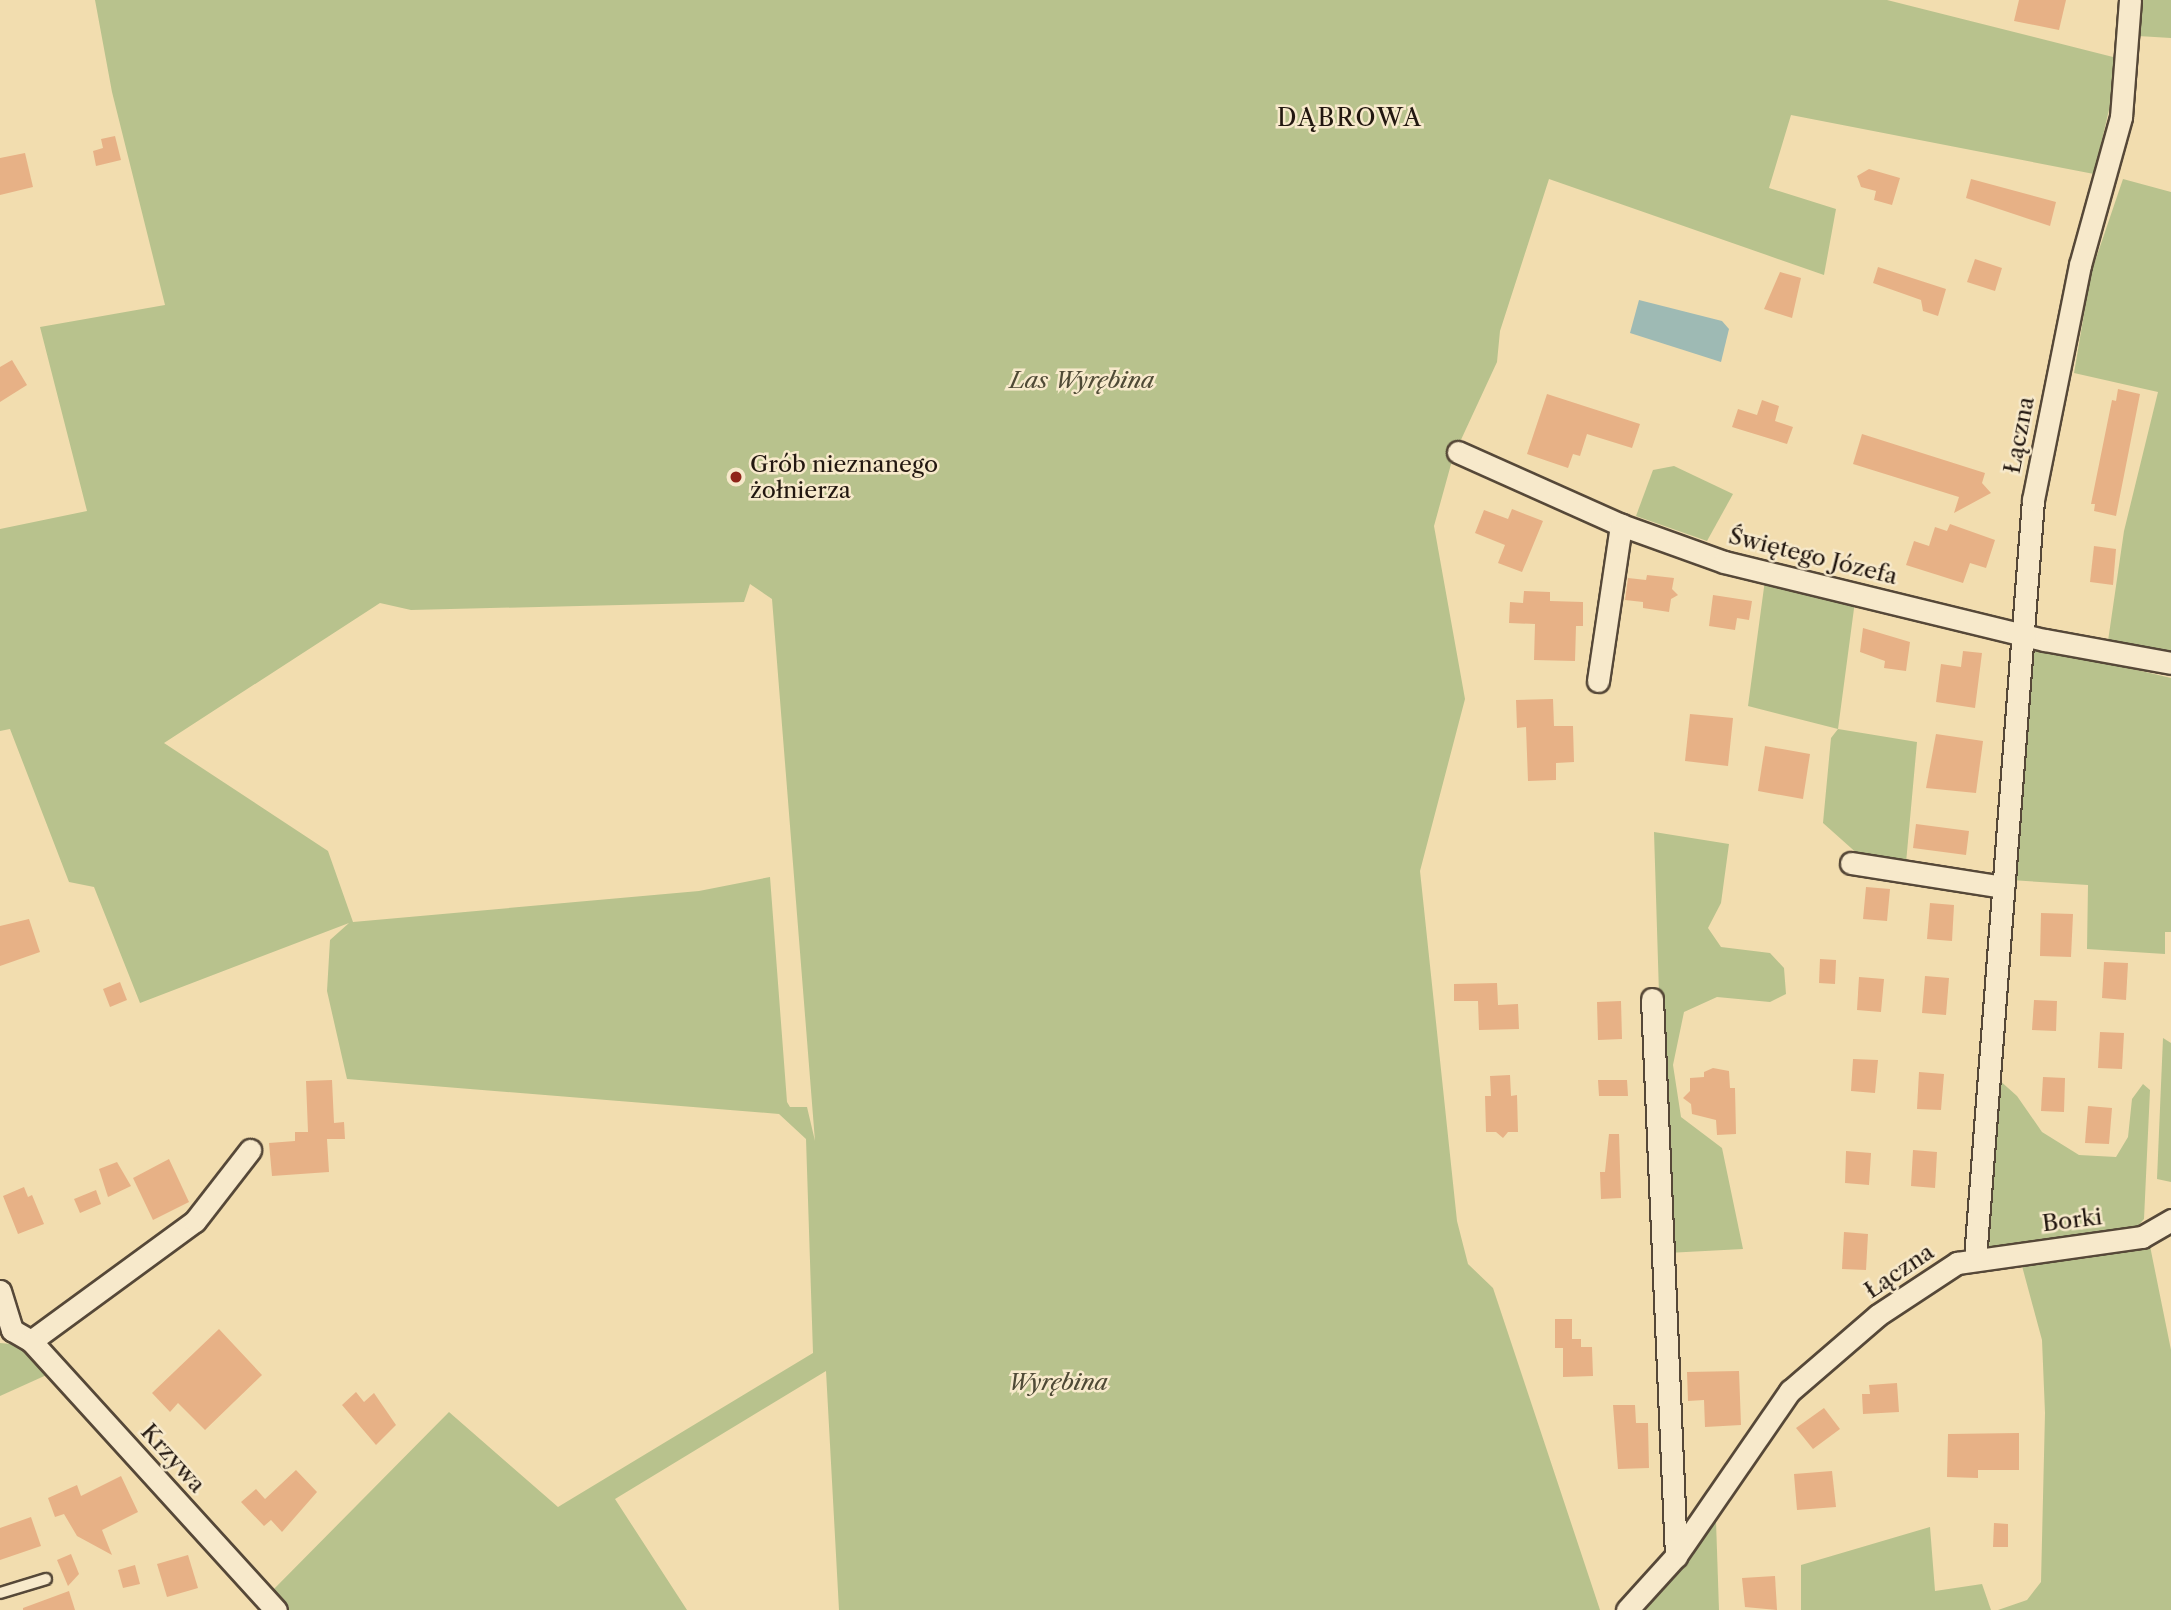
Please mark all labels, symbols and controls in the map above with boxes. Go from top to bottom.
district label: DĄBROWA [1278,104,1422,132]
park label: Las Wyrębina [1009,366,1155,394]
street label: Łączna [1998,394,2040,476]
place label: Grób nieznanego żołnierza [750,450,938,504]
marker: Grób nieznanego żołnierza [728,469,744,485]
street label: Świętego Józefa [1726,522,1900,590]
street label: Borki [2040,1203,2104,1237]
street label: Łączna [1859,1238,1939,1304]
park label: Wyrębina [1008,1368,1108,1396]
street label: Krzywa [135,1418,211,1498]

